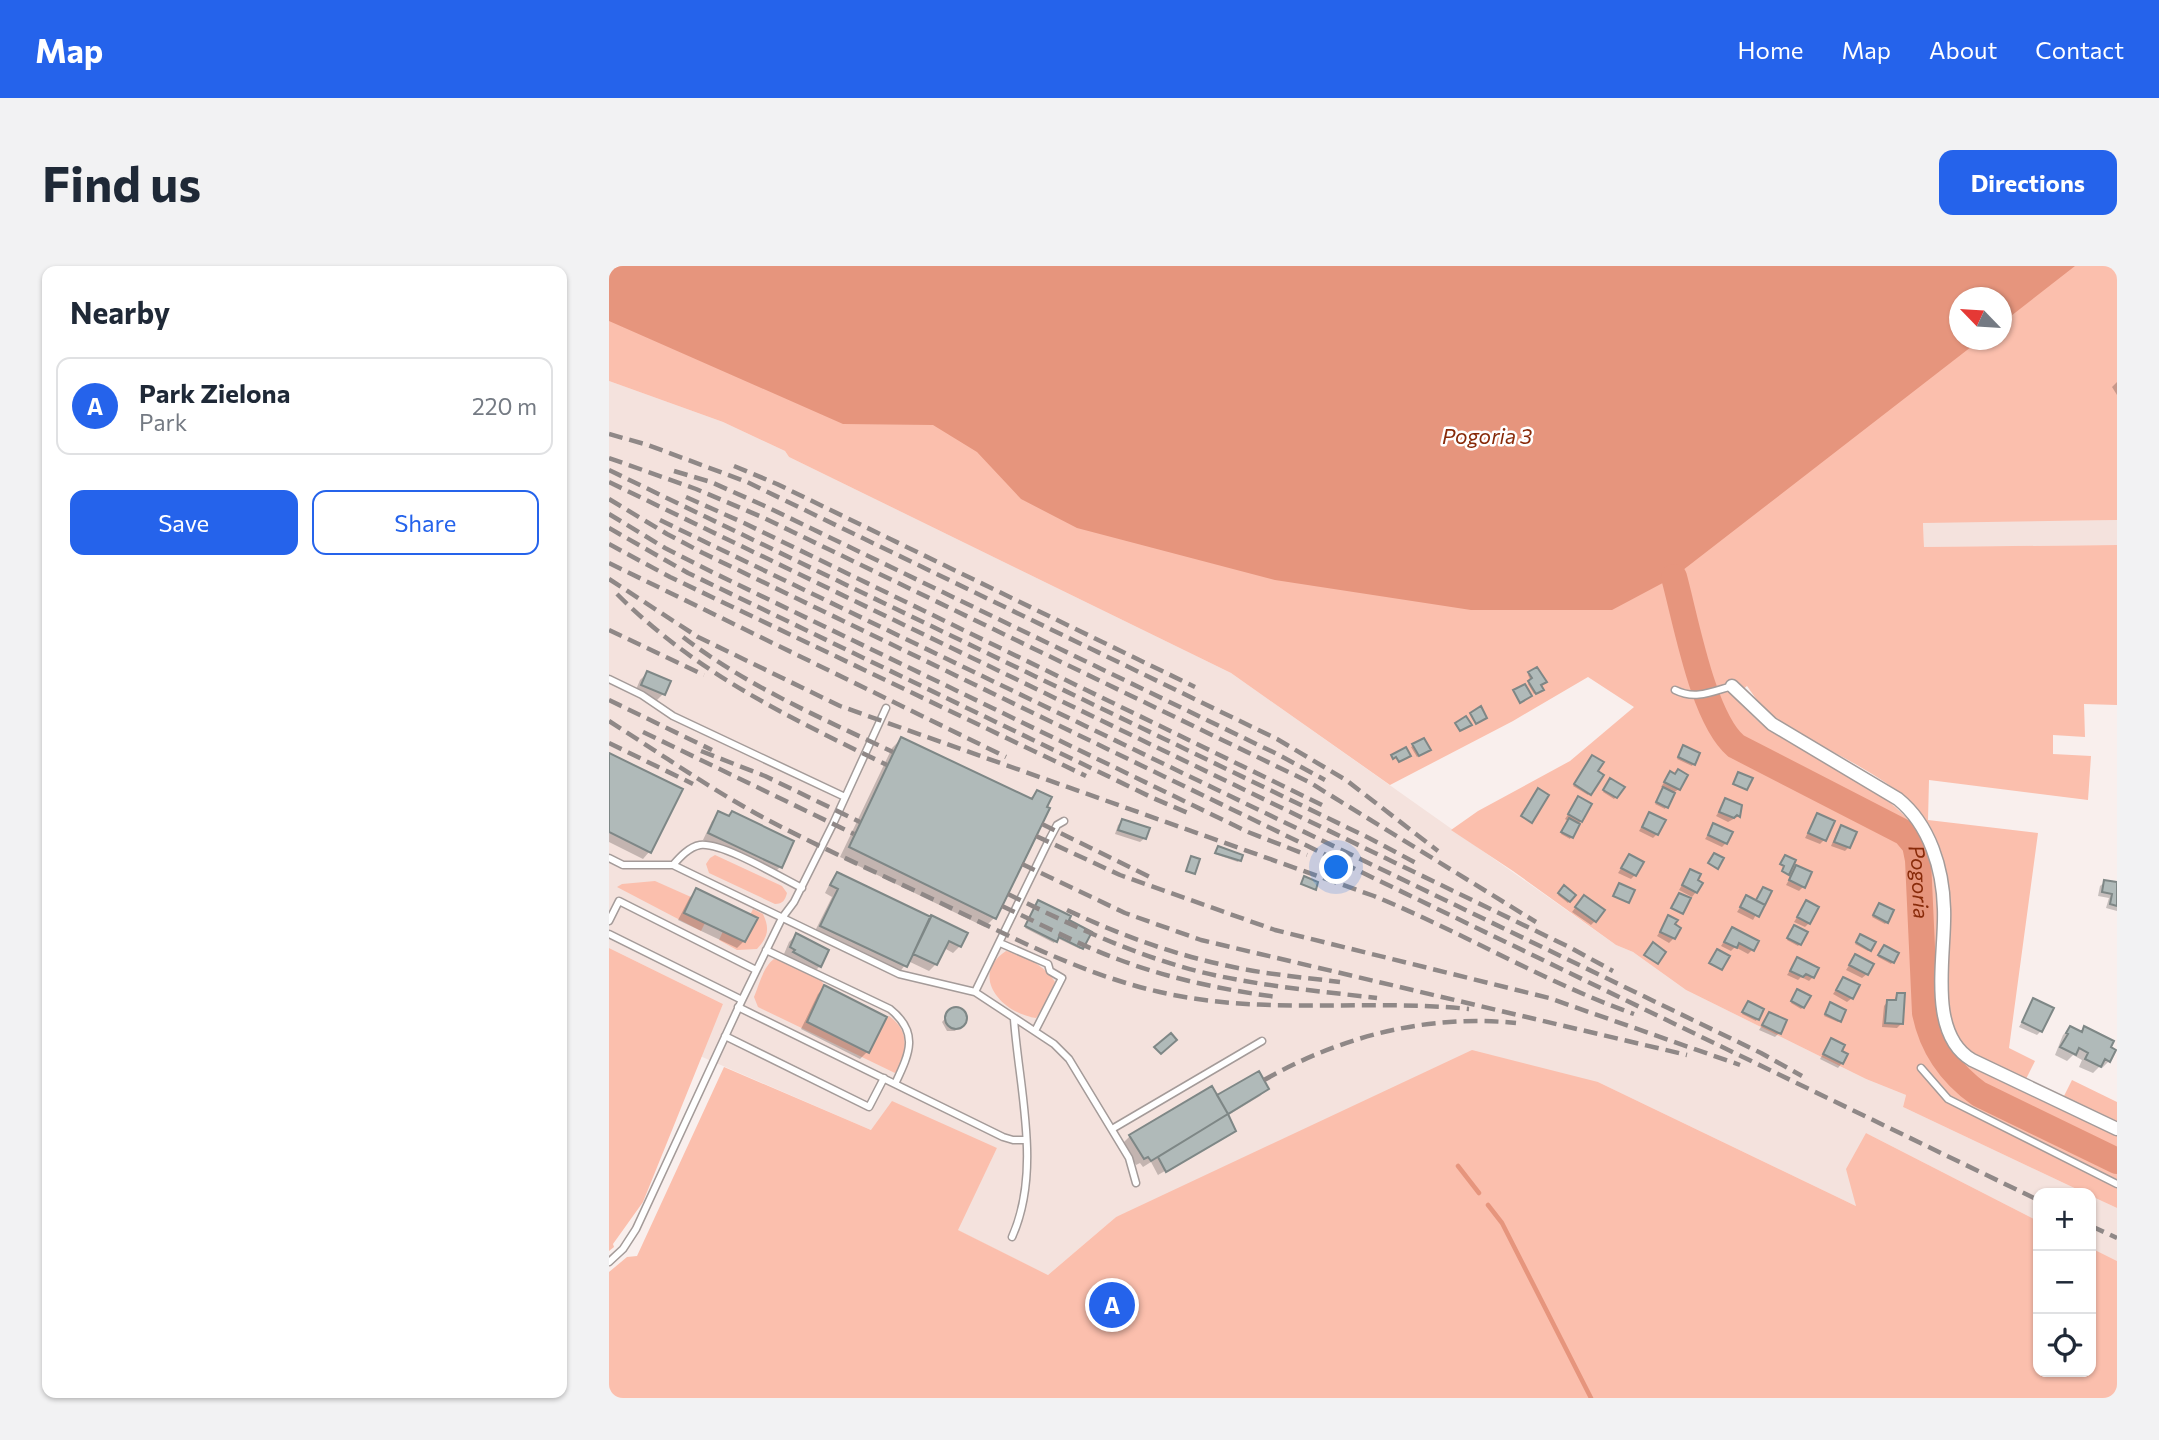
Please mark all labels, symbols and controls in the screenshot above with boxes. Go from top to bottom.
text: Map [35,29,103,70]
text: Home [1738,35,1804,64]
text: Map [1842,35,1891,64]
text: About [1929,35,1997,64]
text: Contact [2035,35,2124,64]
button: Directions [1939,150,2117,215]
text: Find us [42,152,201,212]
north arrow [1949,287,2012,350]
text: Nearby [70,293,170,330]
text: Park Zielona [139,377,290,408]
text: A [87,392,103,420]
text: 220 m [472,392,537,420]
text: Park [139,408,187,436]
water label: Pogoria 3 [1442,423,1532,448]
button: Save [70,490,298,555]
button: Share [312,490,539,555]
water label: Pogoria [1904,843,1935,919]
your location [1319,850,1353,884]
map controls [2033,1188,2096,1377]
button: + [2033,1188,2096,1251]
button: − [2033,1251,2096,1314]
pin: A [1089,1279,1135,1331]
button: locate [2033,1314,2096,1377]

